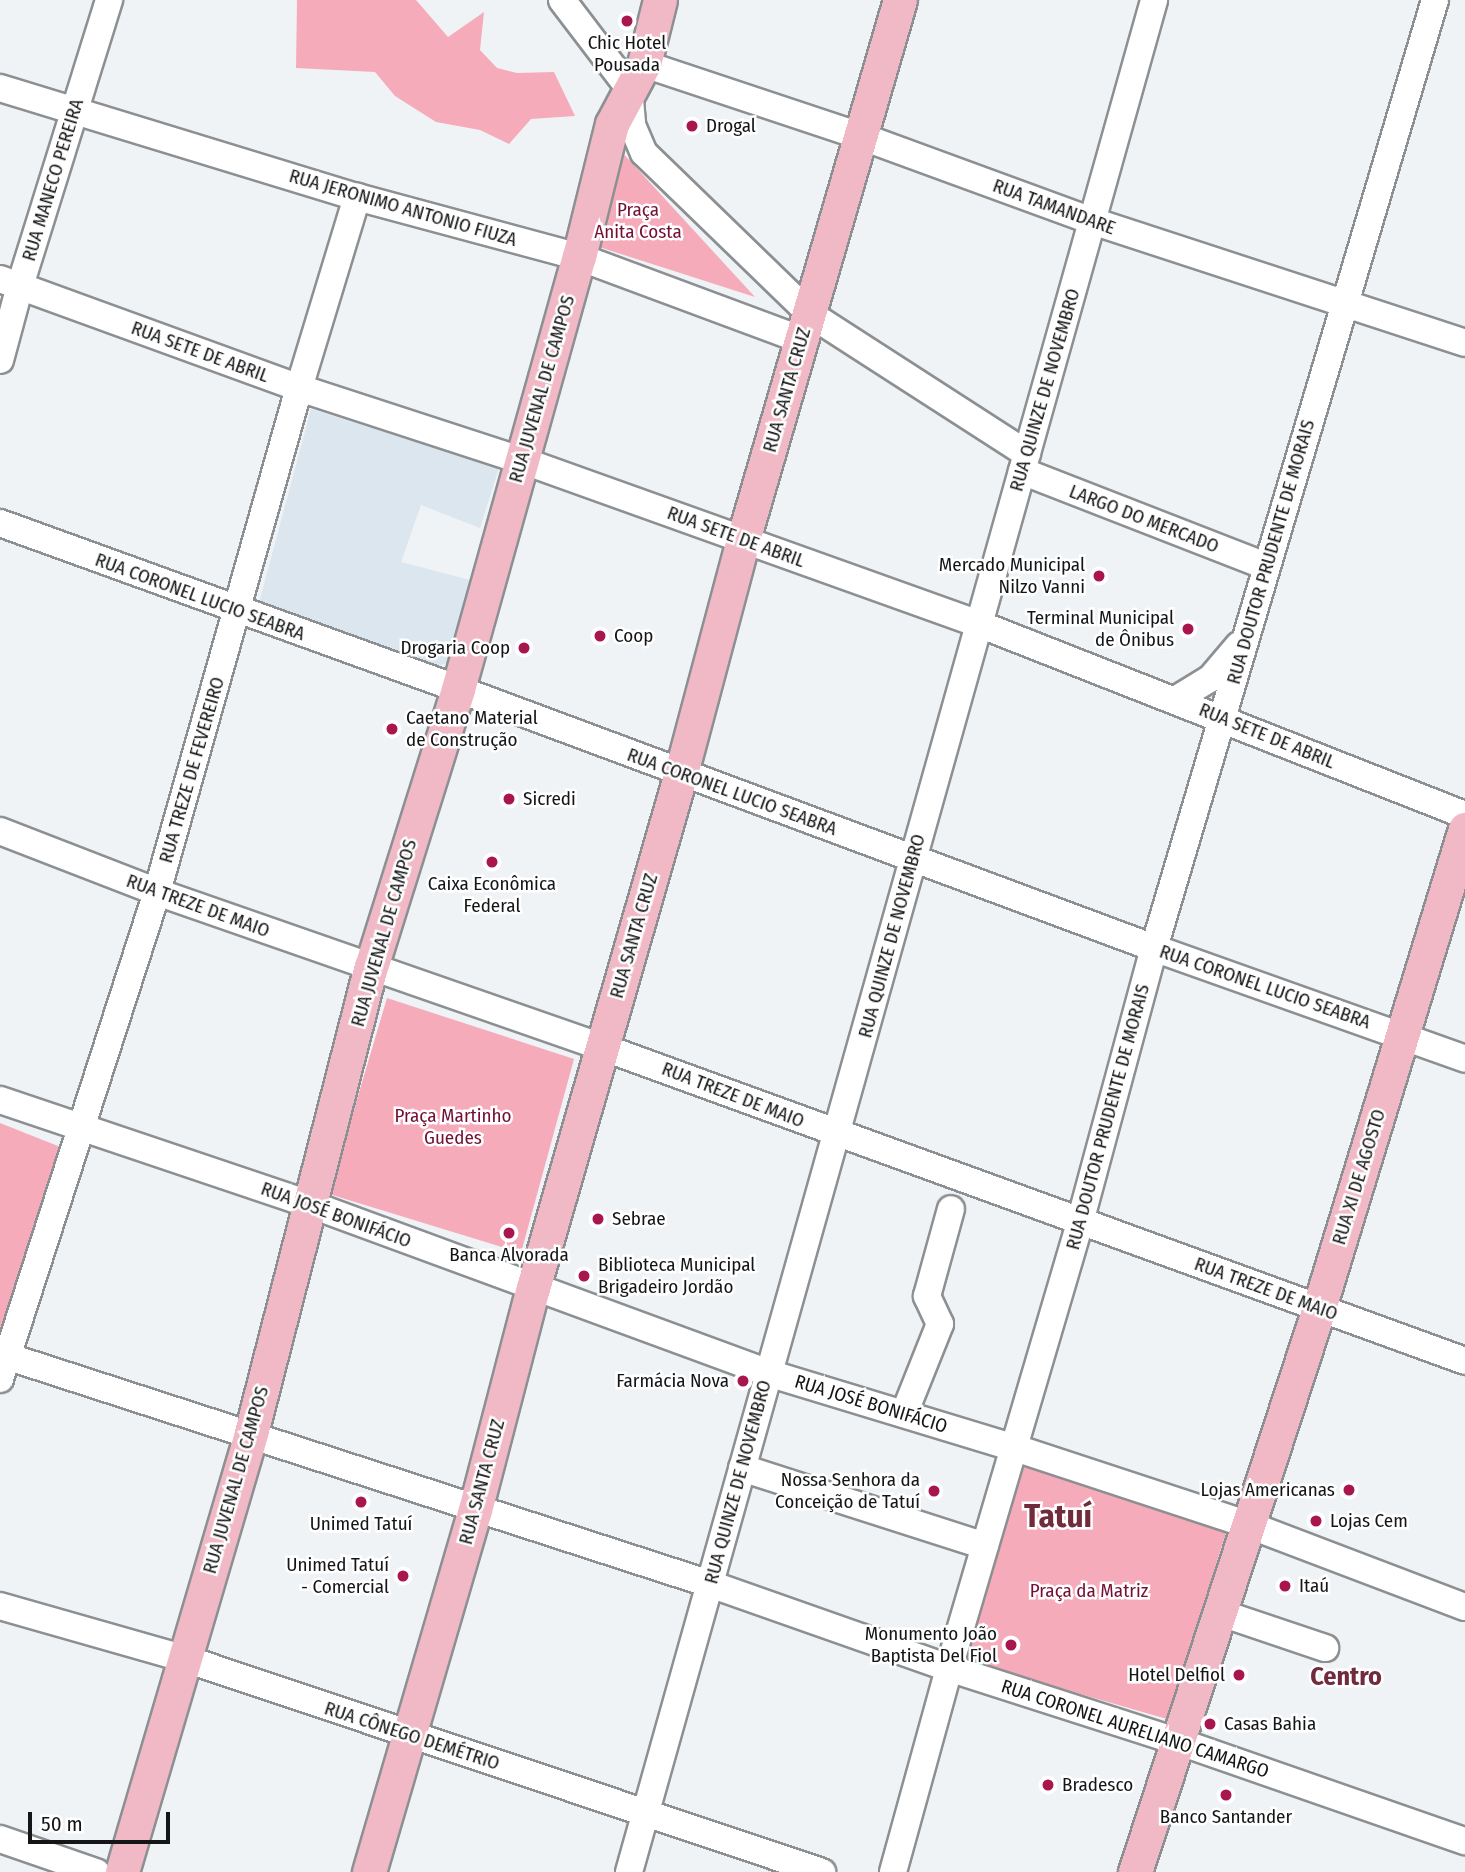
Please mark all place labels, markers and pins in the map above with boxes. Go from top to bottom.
marker: Chic Hotel Pousada [619,13,635,29]
place label: Chic Hotel Pousada [588,32,666,76]
place label: Drogal [706,115,756,137]
marker: Drogal [684,118,700,134]
place label: Mercado Municipal Nilzo Vanni [939,554,1085,598]
marker: Mercado Municipal Nilzo Vanni [1091,568,1107,584]
place label: Terminal Municipal de Ônibus [1027,607,1174,651]
marker: Terminal Municipal de Ônibus [1180,621,1196,637]
place label: Coop [614,625,653,647]
marker: Coop [592,628,608,644]
place label: Drogaria Coop [400,637,510,659]
marker: Drogaria Coop [516,640,532,656]
place label: Caetano Material de Construção [406,707,538,751]
marker: Caetano Material de Construção [384,721,400,737]
place label: Sicredi [523,788,576,810]
marker: Sicredi [501,791,517,807]
marker: Caixa Econômica Federal [484,854,500,870]
place label: Caixa Econômica Federal [428,873,556,917]
place label: Sebrae [612,1208,666,1230]
marker: Sebrae [590,1211,606,1227]
marker: Banca Alvorada [501,1225,517,1241]
place label: Banca Alvorada [449,1244,569,1266]
place label: Biblioteca Municipal Brigadeiro Jordão [598,1254,755,1298]
marker: Biblioteca Municipal Brigadeiro Jordão [576,1268,592,1284]
place label: Farmácia Nova [616,1370,729,1392]
marker: Farmácia Nova [735,1373,751,1389]
place label: Nossa Senhora da Conceição de Tatuí [775,1469,920,1513]
place label: Lojas Americanas [1200,1479,1335,1501]
marker: Lojas Americanas [1341,1482,1357,1498]
marker: Nossa Senhora da Conceição de Tatuí [926,1483,942,1499]
marker: Unimed Tatuí [353,1494,369,1510]
place label: Lojas Cem [1330,1510,1408,1532]
place label: Unimed Tatuí [310,1513,412,1535]
marker: Lojas Cem [1308,1513,1324,1529]
place label: Unimed Tatuí - Comercial [286,1554,389,1598]
marker: Unimed Tatuí - Comercial [395,1568,411,1584]
place label: Itaú [1299,1575,1329,1597]
marker: Itaú [1277,1578,1293,1594]
place label: Monumento João Baptista Del Fiol [865,1623,997,1667]
marker: Monumento João Baptista Del Fiol [1003,1637,1019,1653]
place label: Hotel Delfiol [1128,1664,1225,1686]
marker: Hotel Delfiol [1231,1667,1247,1683]
place label: Casas Bahia [1224,1713,1316,1735]
marker: Casas Bahia [1202,1716,1218,1732]
place label: Bradesco [1062,1774,1133,1796]
marker: Bradesco [1040,1777,1056,1793]
marker: Banco Santander [1218,1787,1234,1803]
place label: Banco Santander [1160,1806,1292,1828]

